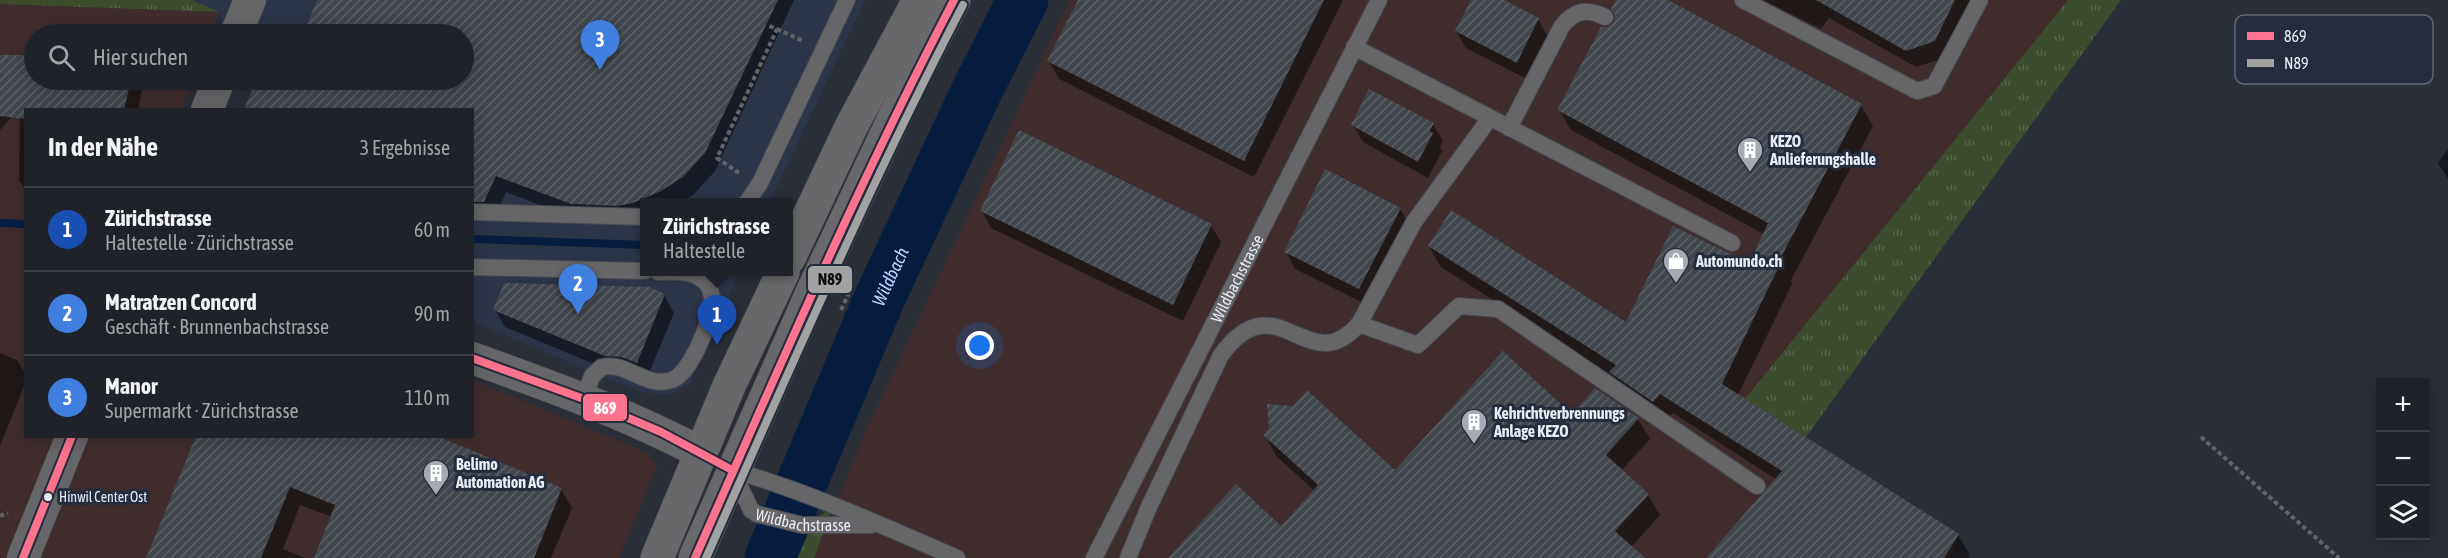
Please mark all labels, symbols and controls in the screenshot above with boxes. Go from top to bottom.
legend [2235,15,2433,84]
pin: 3 [580,20,620,70]
search box [24,24,474,90]
text: 869 [2284,27,2307,45]
icon: search [45,41,78,74]
text: Hier suchen [93,44,188,70]
text: N89 [2284,54,2308,72]
text: In der Nähe [48,132,158,162]
place label: KEZO Anlieferungshalle [1769,132,1876,168]
building icon: KEZO Anlieferungshalle [1735,135,1765,173]
text: 3 Ergebnisse [360,136,450,159]
popup [640,198,793,276]
text: Zürichstrasse [105,205,212,231]
text: Zürichstrasse [663,213,770,239]
text: 1 [63,218,72,241]
text: 60 m [414,218,450,241]
text: Haltestelle · Zürichstrasse [105,231,294,254]
street label: Wildbachstrasse [1207,231,1267,325]
text: Haltestelle [663,239,745,262]
water label: Wildbach [867,243,913,309]
shop icon: Automundo.ch [1661,246,1691,284]
place label: Automundo.ch [1695,252,1782,270]
pin: 2 [558,264,598,314]
line badge: N89 [807,265,853,294]
text: N89 [818,270,843,288]
text: Matratzen Concord [105,289,257,315]
pin: 1 [698,296,736,345]
text: 2 [63,302,72,325]
text: 90 m [414,302,450,325]
text: Geschäft · Brunnenbachstrasse [105,315,329,338]
your location [965,331,994,360]
text: Manor [105,373,157,399]
map controls [2376,378,2430,540]
button: + [2376,378,2430,432]
text: 3 [63,386,72,409]
text: 110 m [405,386,450,409]
line badge: 869 [582,393,628,422]
text: Supermarkt · Zürichstrasse [105,399,299,422]
text: 869 [594,399,617,417]
place label: Kehrichtverbrennungs Anlage KEZO [1493,404,1625,440]
building icon: Kehrichtverbrennungs Anlage KEZO [1459,407,1489,445]
button: − [2376,432,2430,486]
place label: Belimo Automation AG [455,455,545,491]
building icon: Belimo Automation AG [421,458,451,496]
button: layers [2376,486,2430,540]
place label: Hinwil Center Ost [59,489,147,505]
marker: Hinwil Center Ost [42,491,54,503]
street label: Wildbachstrasse [754,505,851,534]

